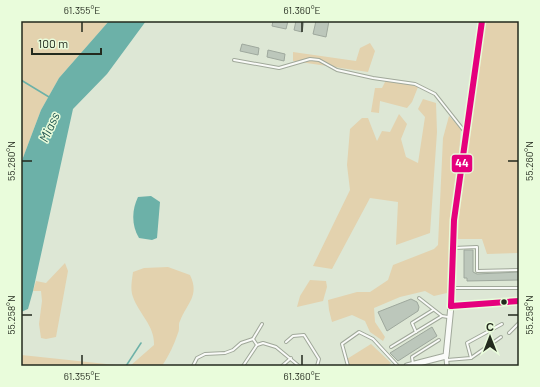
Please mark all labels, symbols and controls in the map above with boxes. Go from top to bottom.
text: 61.355°E [64,4,100,16]
text: 61.360°E [283,4,321,16]
scale bar [32,30,101,56]
text: 100 m [38,36,68,50]
water label: Miass [35,110,63,144]
text: 55.260°N [5,141,17,181]
text: 55.260°N [523,141,535,181]
line badge: 44 [451,154,473,173]
text: 44 [455,156,469,169]
text: 55.258°N [5,295,17,335]
text: 55.258°N [523,295,535,335]
unlabelled marker [499,297,509,307]
north arrow [470,317,510,357]
text: С [486,320,494,333]
text: 61.355°E [64,370,100,382]
text: 61.360°E [283,370,321,382]

